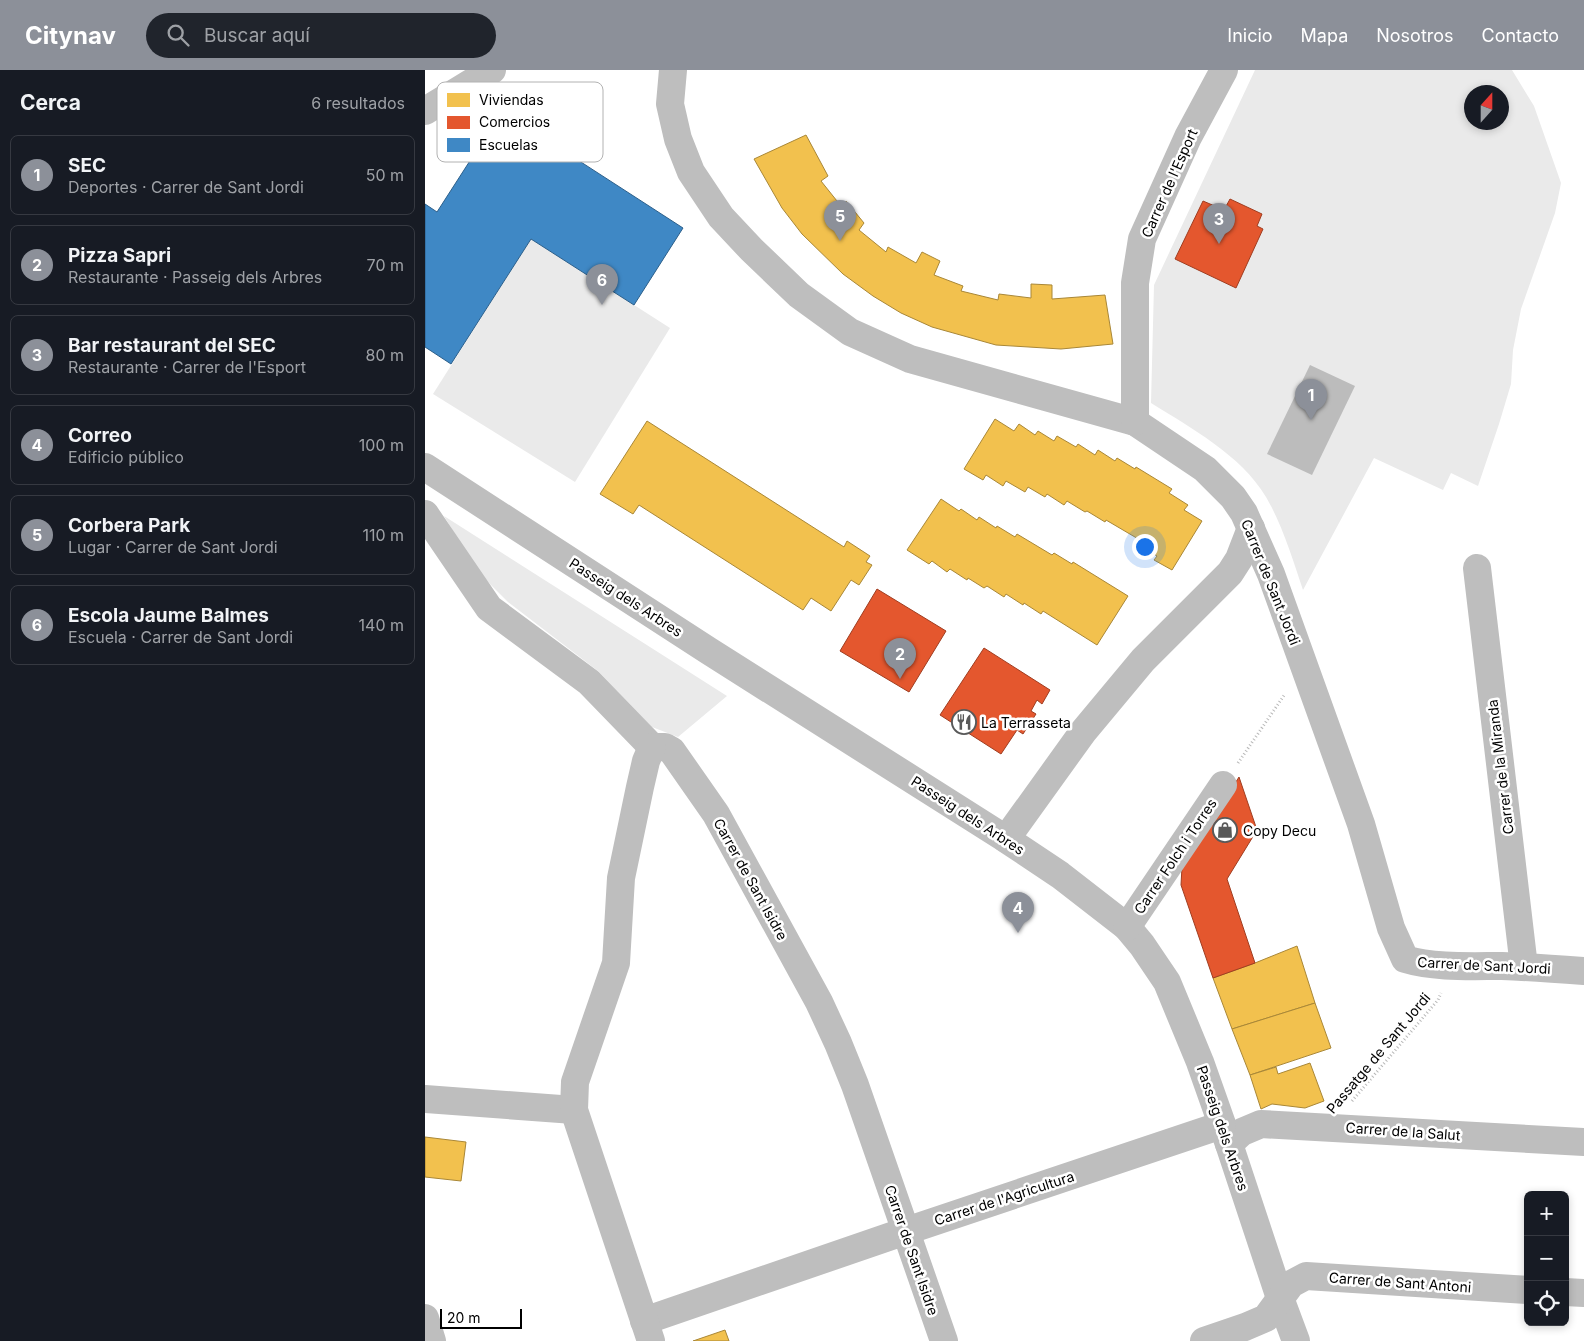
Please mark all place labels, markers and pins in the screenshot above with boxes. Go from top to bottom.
pin: 5 [824,200,856,241]
pin: 3 [1203,203,1235,244]
pin: 6 [586,264,618,305]
pin: 1 [1295,379,1327,420]
pin: 2 [884,638,916,679]
restaurant icon: La Terrasseta [951,709,977,735]
place label: La Terrasseta [981,714,1071,731]
shop icon: Copy Decu [1212,817,1238,843]
place label: Copy Decu [1243,822,1316,839]
pin: 4 [1002,892,1034,933]

